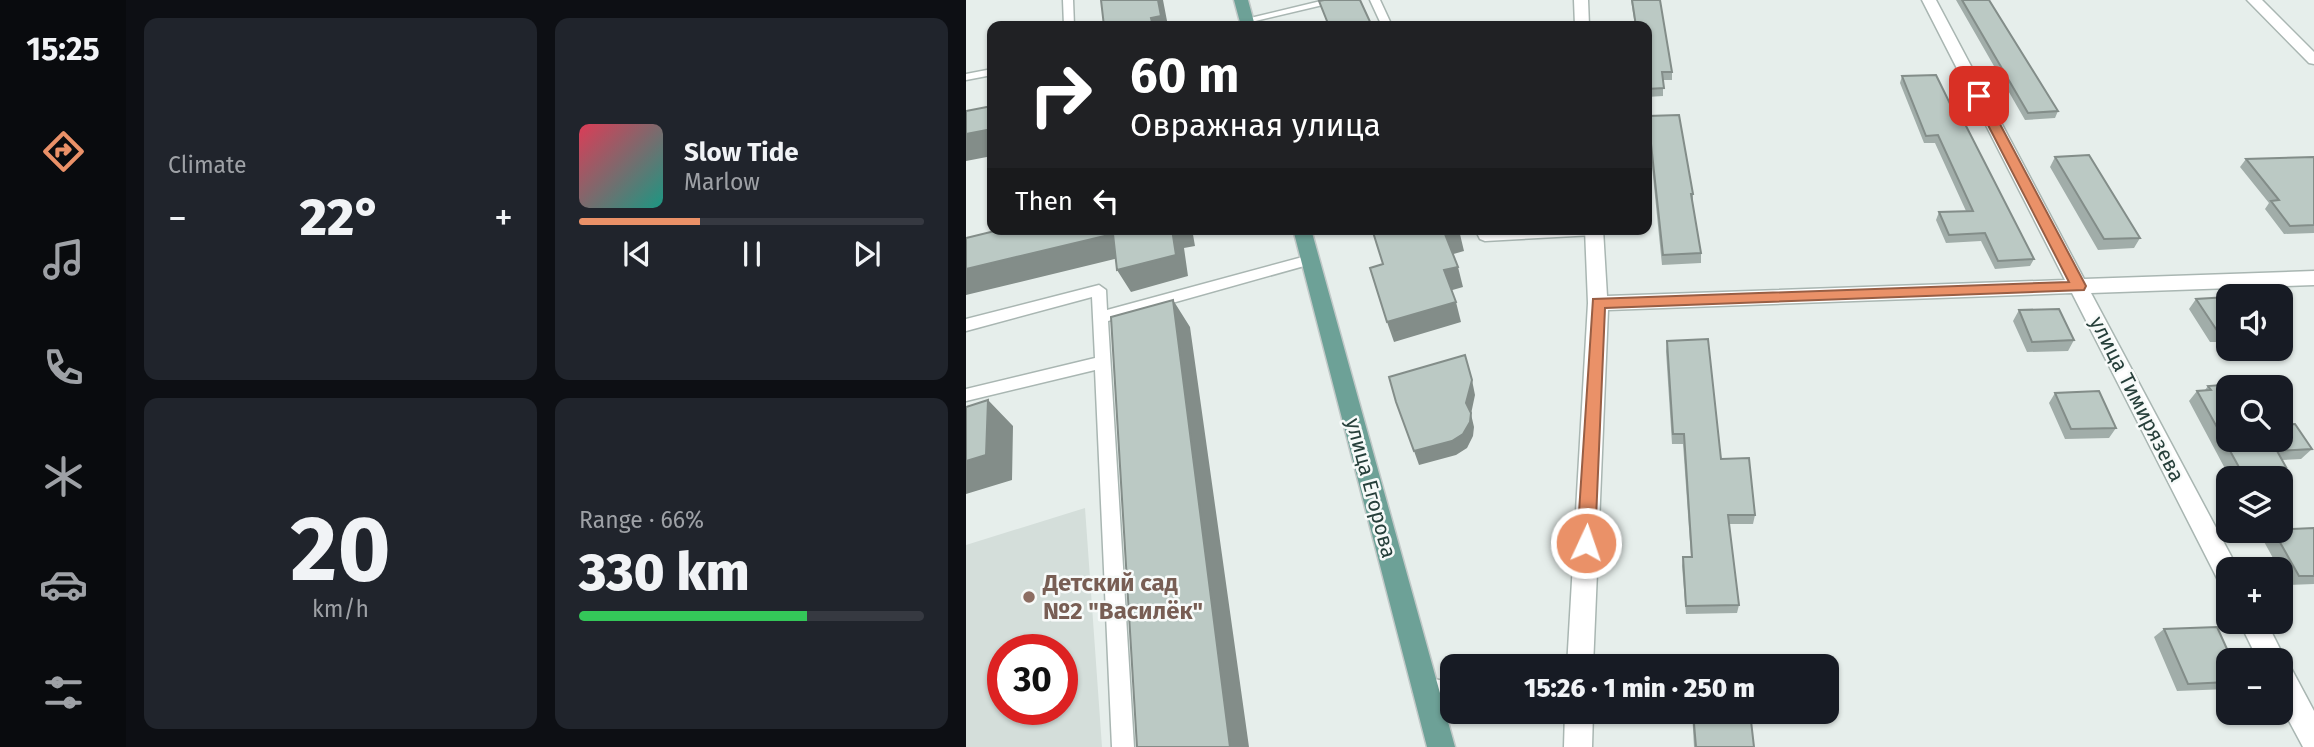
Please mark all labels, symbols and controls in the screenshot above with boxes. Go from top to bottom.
text: 15:25 [26,30,100,68]
text: 60 m [1130,46,1239,105]
icon: right [1015,49,1106,140]
pin [1949,66,2009,126]
icon: arrive [1960,77,1998,115]
text: Овражная улица [1130,106,1381,144]
icon: directions [39,127,88,176]
text: Slow Tide [684,137,799,168]
text: Climate [168,151,247,179]
text: Marlow [684,168,760,196]
icon: left [1087,182,1125,220]
text: 22° [300,186,381,249]
text: Then [1015,186,1073,217]
text: − [168,195,187,241]
text: + [494,195,513,241]
icon: music [39,235,88,284]
icon: previous [618,235,656,273]
icon: pause [733,235,771,273]
icon: next [848,235,886,273]
map controls [2216,284,2293,725]
button: sound [2216,284,2293,361]
street label: улица Тимирязева [2084,312,2190,486]
icon: phone [39,343,88,392]
button: search [2216,375,2293,452]
street label: улица Егорова [1340,415,1402,561]
icon: climate [39,452,88,501]
button: layers [2216,466,2293,543]
text: 20 [290,495,391,604]
text: Range · 66% [579,506,704,534]
position arrow [1549,506,1623,580]
text: 330 km [579,541,750,604]
button: + [2216,557,2293,634]
icon: car [39,560,88,609]
place label: Детский сад №2 "Василёк" [1042,569,1203,625]
marker: Детский сад №2 "Василёк" [1021,589,1037,605]
text: km/h [312,595,369,623]
speed limit sign: 30 [987,634,1078,725]
button: − [2216,648,2293,725]
icon: filters [39,668,88,717]
text: 15:26 · 1 min · 250 m [1524,673,1755,704]

